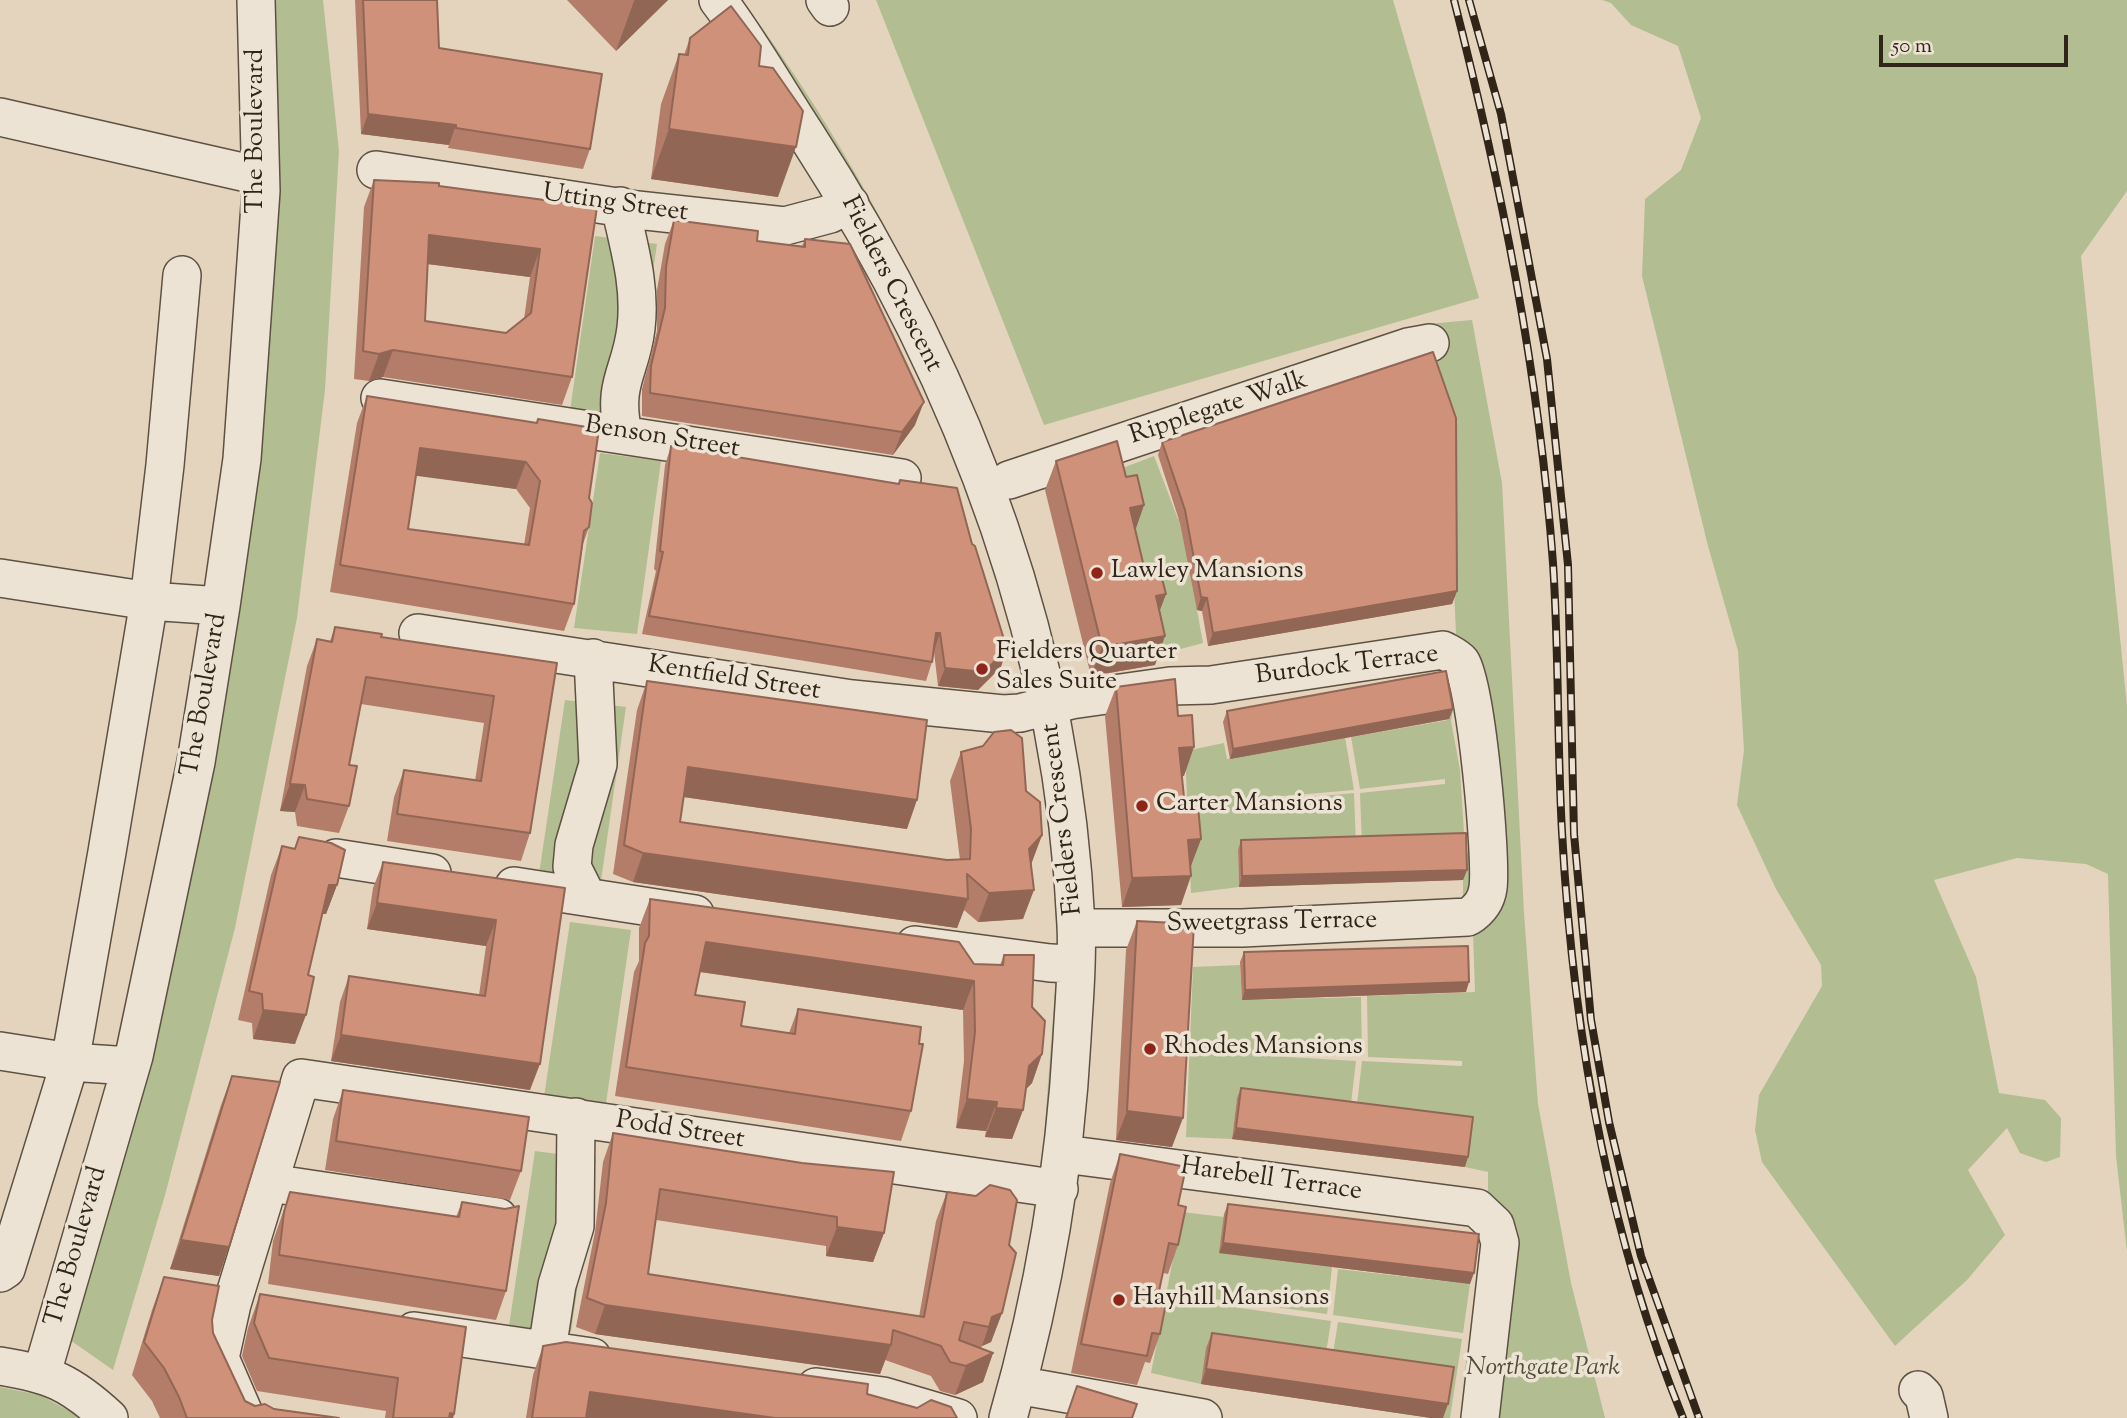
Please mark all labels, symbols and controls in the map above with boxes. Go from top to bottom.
scale bar [1882,21,2071,65]
text: 50 m [1892,32,1932,62]
street label: The Boulevard [242,49,274,213]
street label: Utting Street [540,179,690,231]
street label: Fielders Crescent [832,192,948,378]
street label: Ripplegate Walk [1126,367,1312,453]
street label: Benson Street [582,411,742,467]
place label: Lawley Mansions [1111,557,1303,589]
marker: Lawley Mansions [1089,565,1105,581]
street label: The Boulevard [176,611,236,779]
place label: Fielders Quarter Sales Suite [996,638,1177,700]
street label: Burdock Terrace [1254,640,1440,694]
street label: Kentfield Street [646,651,822,709]
marker: Fielders Quarter Sales Suite [974,661,990,677]
street label: Fielders Crescent [1037,721,1091,917]
place label: Carter Mansions [1156,790,1343,822]
marker: Carter Mansions [1134,798,1150,814]
street label: Sweetgrass Terrace [1166,907,1378,941]
place label: Rhodes Mansions [1164,1033,1363,1065]
marker: Rhodes Mansions [1142,1041,1158,1057]
street label: Podd Street [614,1106,746,1158]
street label: Harebell Terrace [1178,1153,1364,1209]
street label: The Boulevard [40,1163,116,1331]
place label: Hayhill Mansions [1133,1284,1329,1316]
marker: Hayhill Mansions [1111,1292,1127,1308]
park label: Northgate Park [1466,1354,1620,1386]

